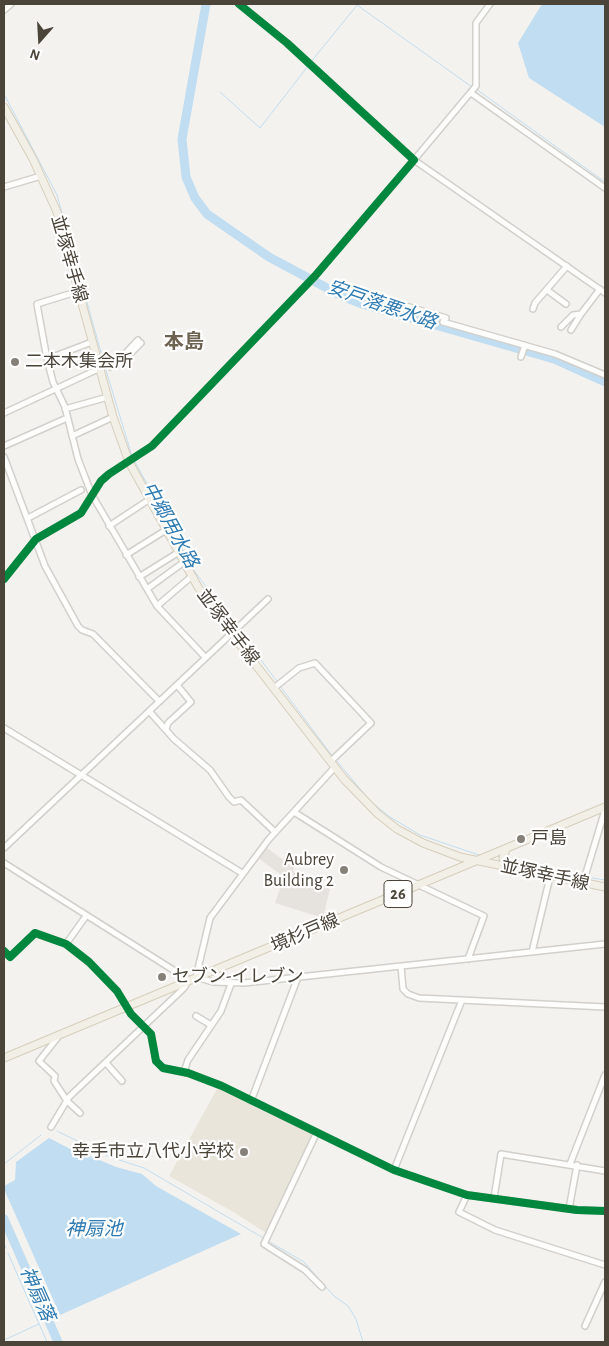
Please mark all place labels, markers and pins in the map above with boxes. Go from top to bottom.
place label: 二本木集会所 [25,351,133,373]
marker: 二本木集会所 [9,356,21,368]
place label: 戸島 [531,828,567,850]
marker: 戸島 [515,833,527,845]
place label: Aubrey Building 2 [263,849,334,892]
marker: Aubrey Building 2 [338,864,350,876]
place label: セブン-イレブン [172,966,304,988]
marker: セブン-イレブン [156,971,168,983]
place label: 幸手市立八代小学校 [72,1141,234,1163]
marker: 幸手市立八代小学校 [238,1146,250,1158]

